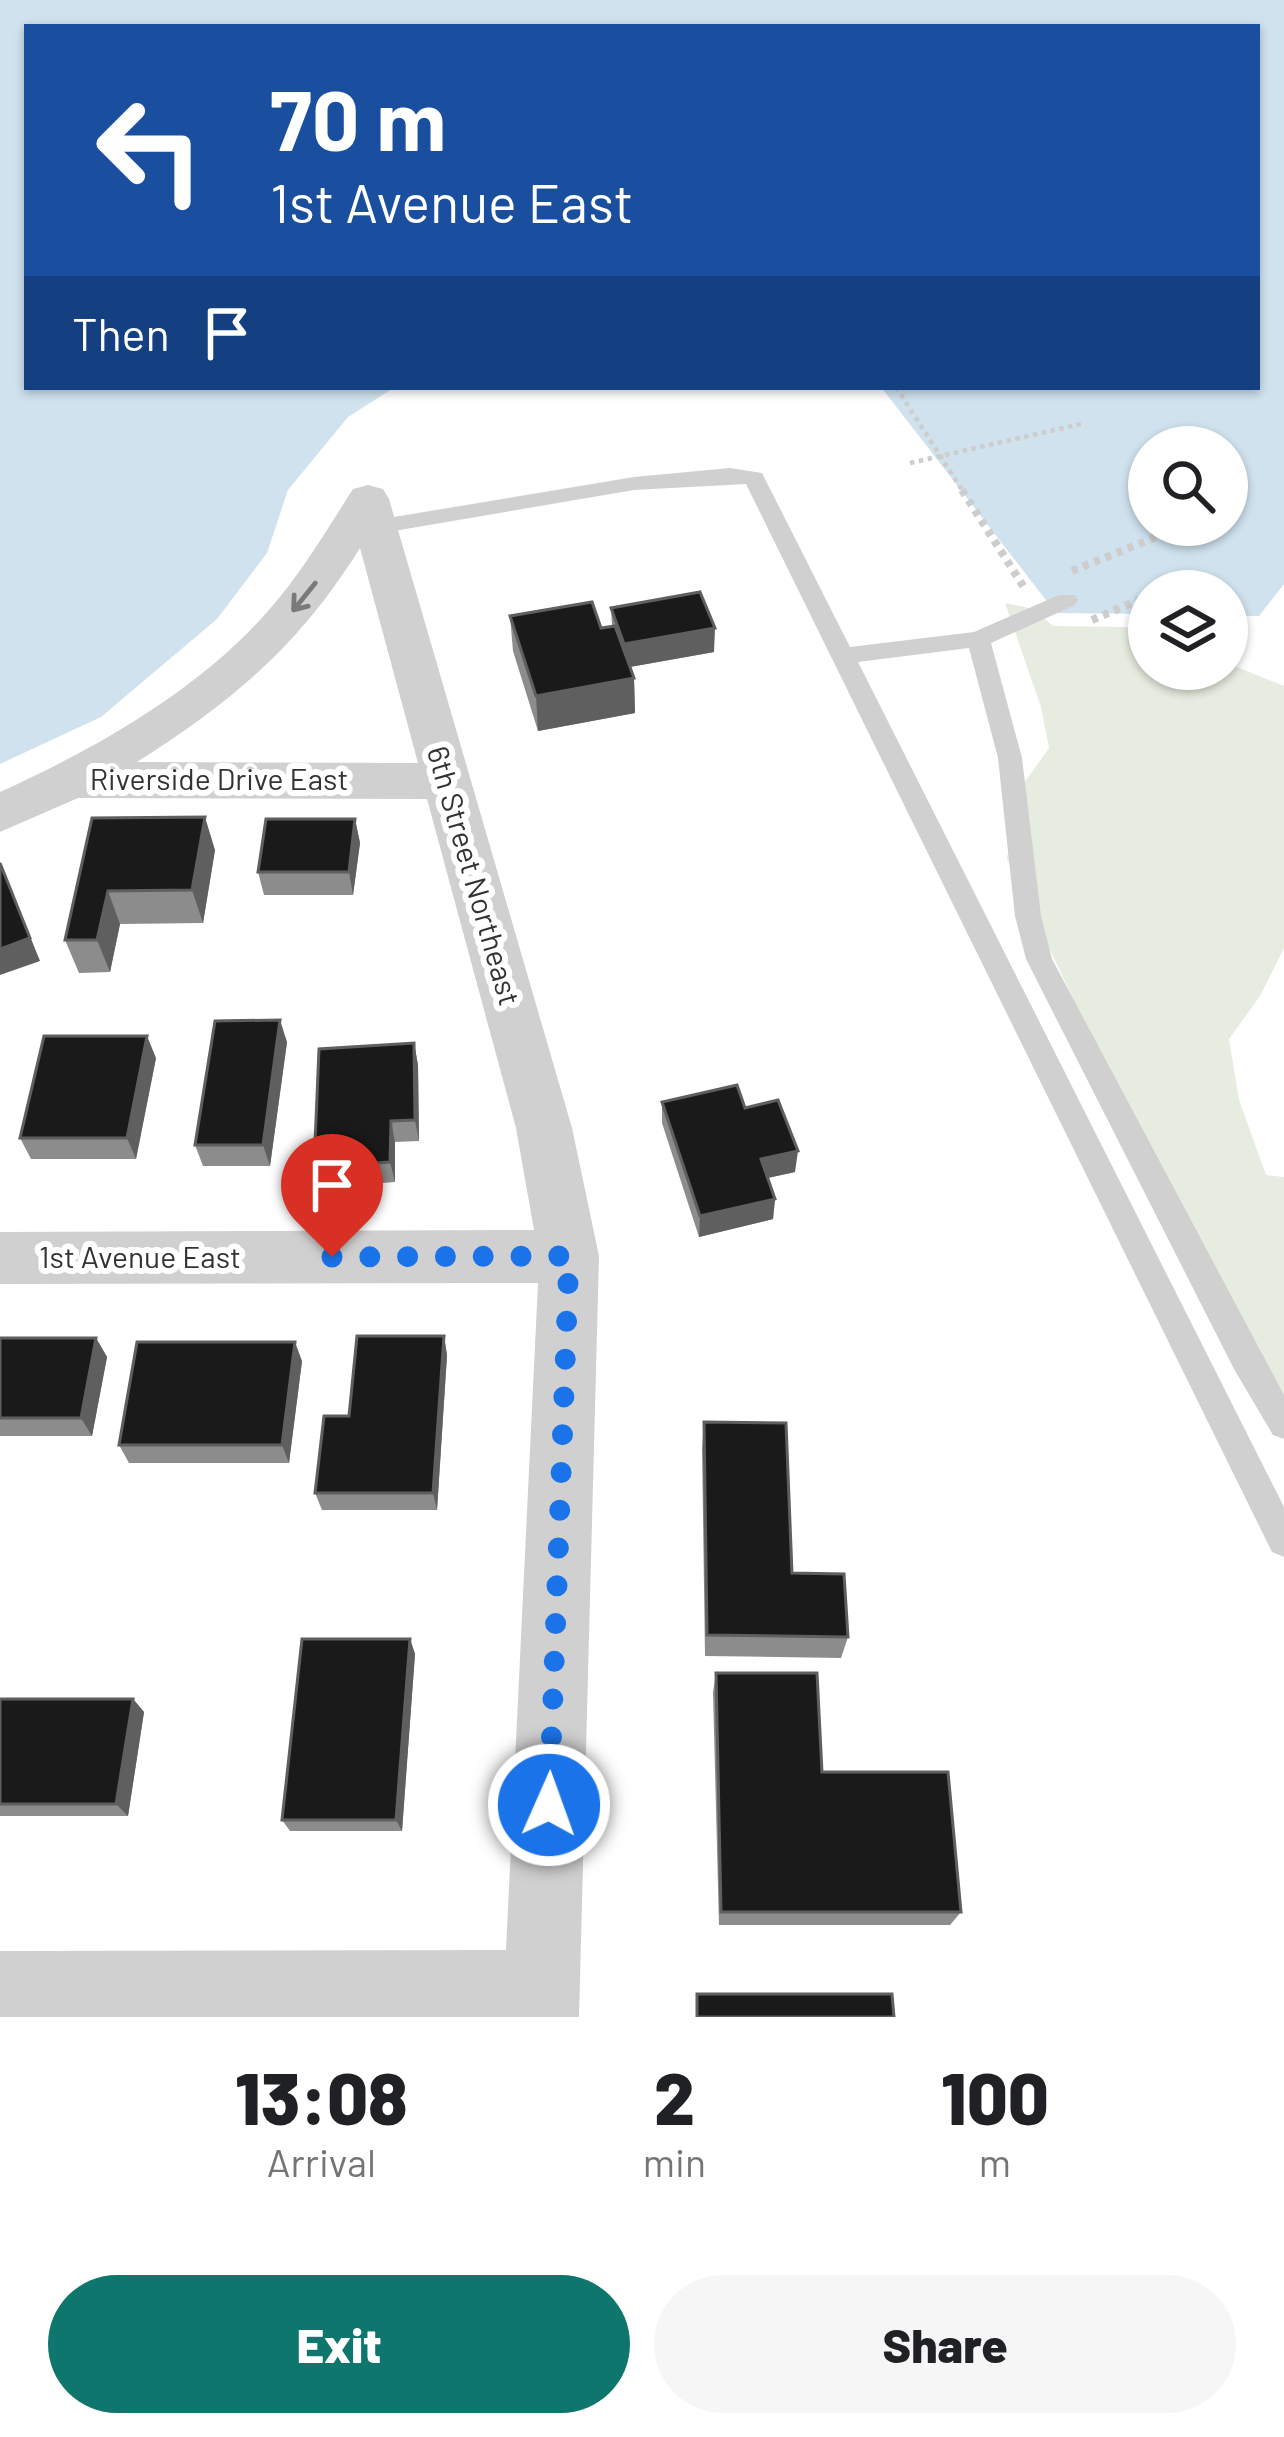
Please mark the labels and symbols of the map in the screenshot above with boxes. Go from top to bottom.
one-way arrow [291,581,318,612]
street label: 6th Street Northeast [421,742,529,1009]
street label: Riverside Drive East [90,760,348,796]
pin [281,1134,383,1257]
street label: 1st Avenue East [39,1238,241,1274]
position arrow [486,1742,612,1868]

